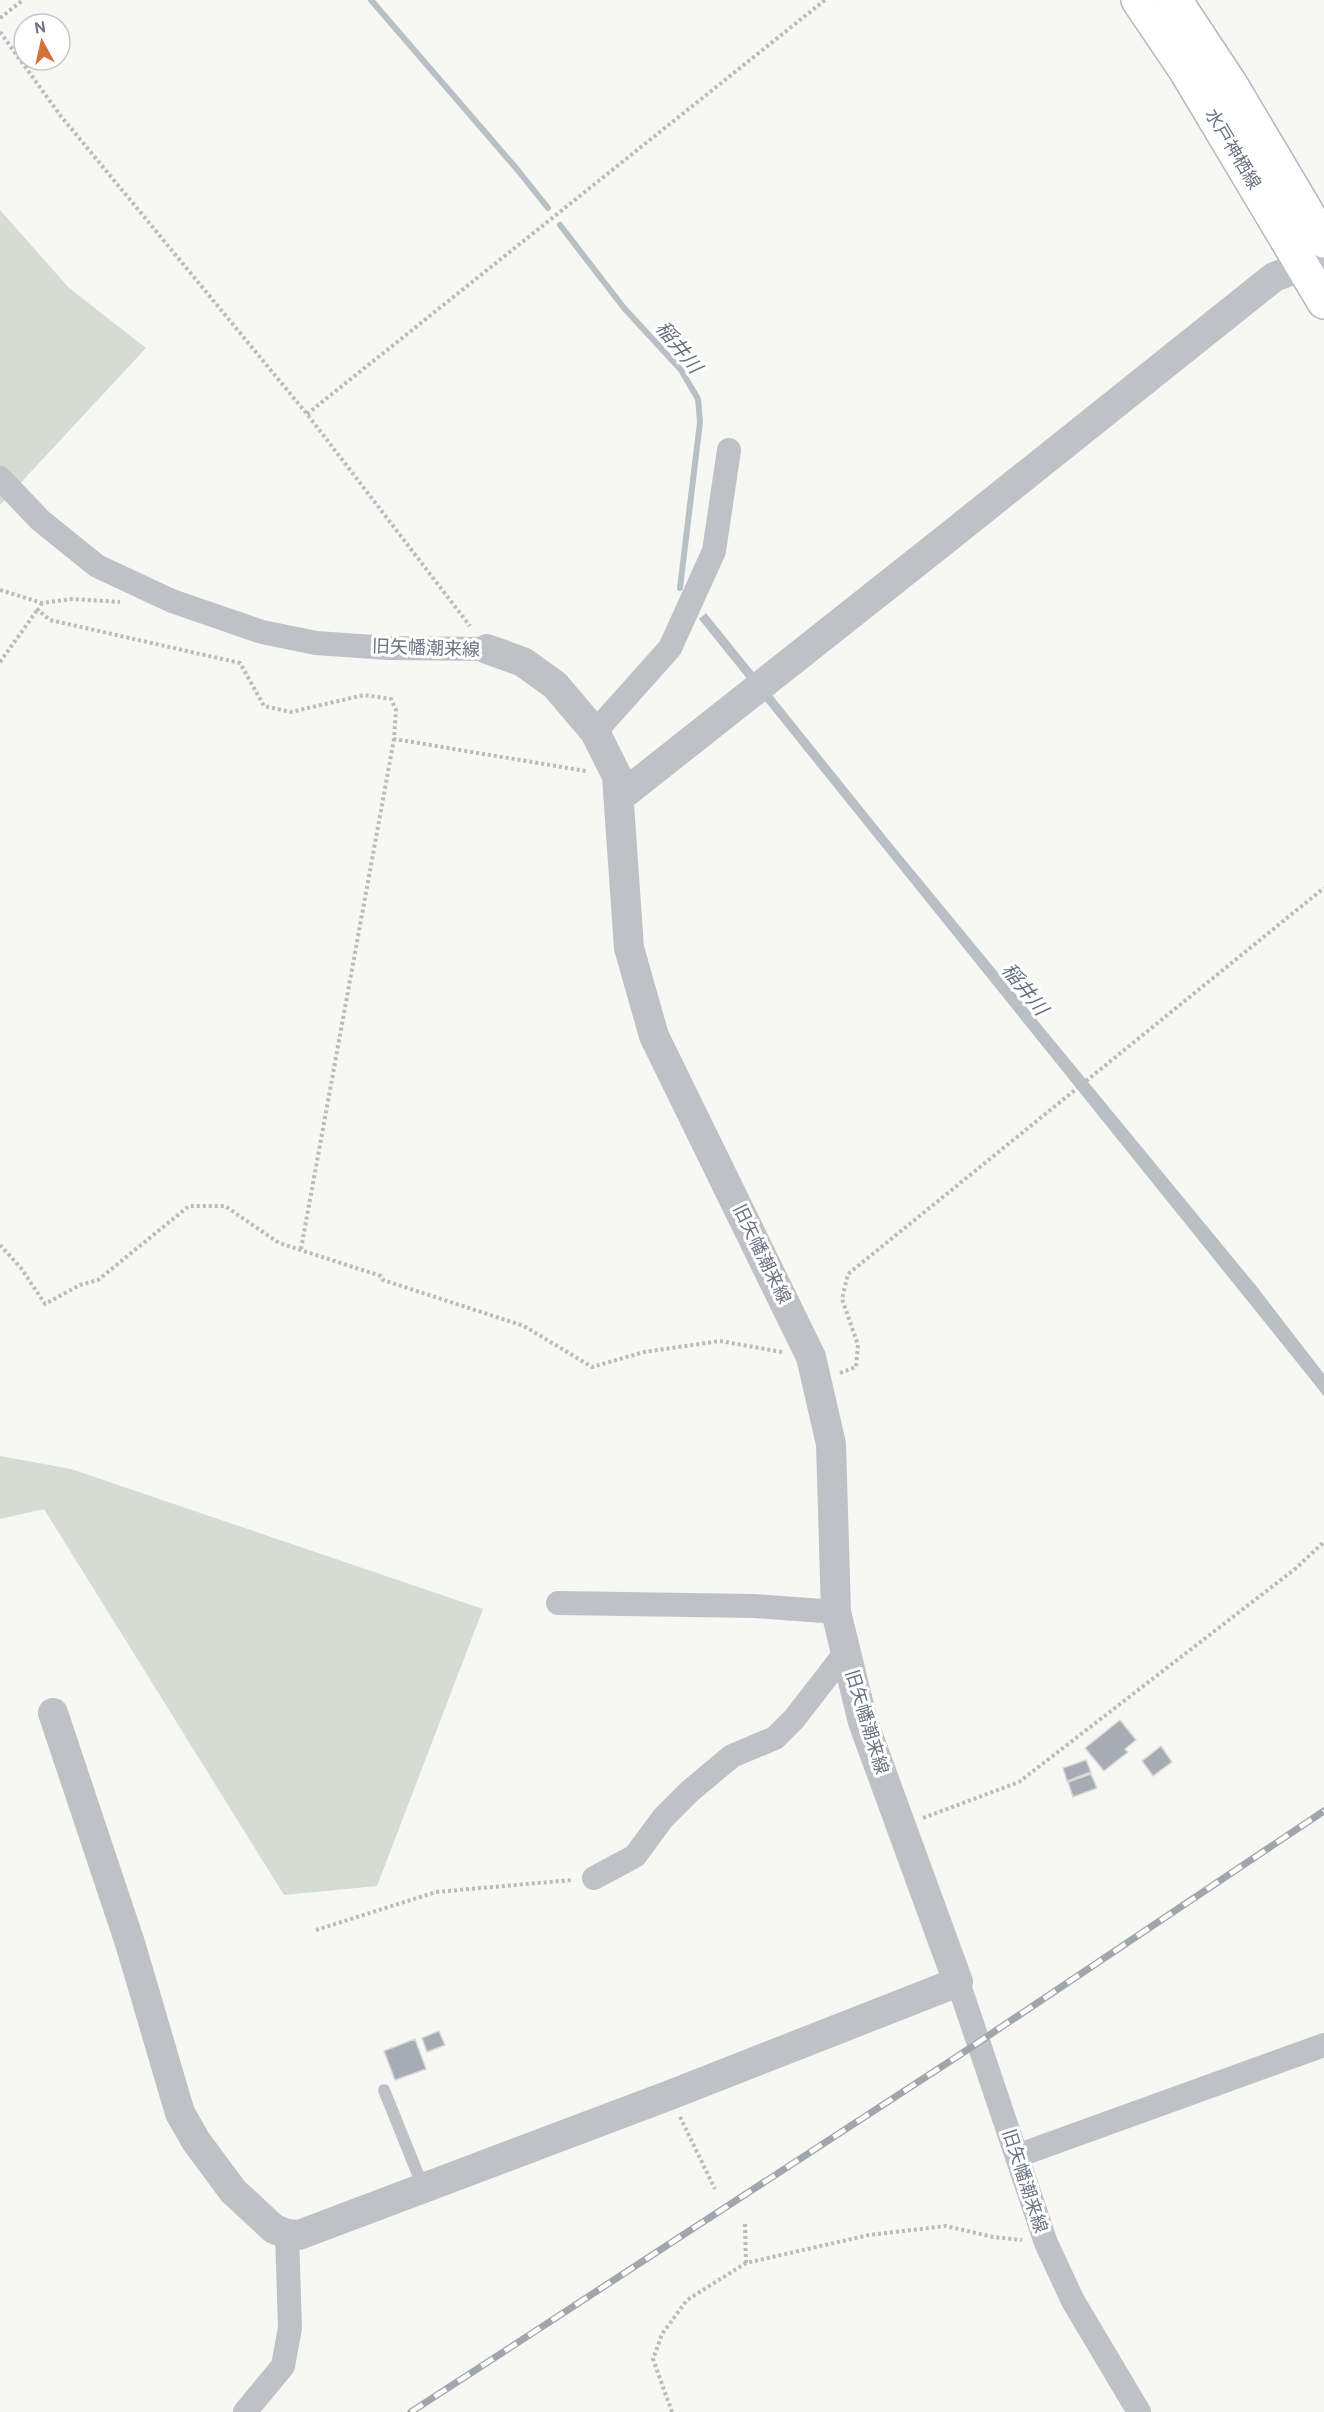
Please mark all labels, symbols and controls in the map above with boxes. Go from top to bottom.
north arrow [12,12,72,72]
text: N [33,17,47,38]
street label: 水戸神栖線 [1200,105,1266,193]
water label: 稲井川 [651,316,708,379]
street label: 旧矢幡潮来線 [372,635,480,661]
water label: 稲井川 [997,958,1054,1021]
street label: 旧矢幡潮来線 [728,1201,796,1307]
street label: 旧矢幡潮来線 [841,1667,893,1777]
street label: 旧矢幡潮来線 [998,2126,1052,2236]

